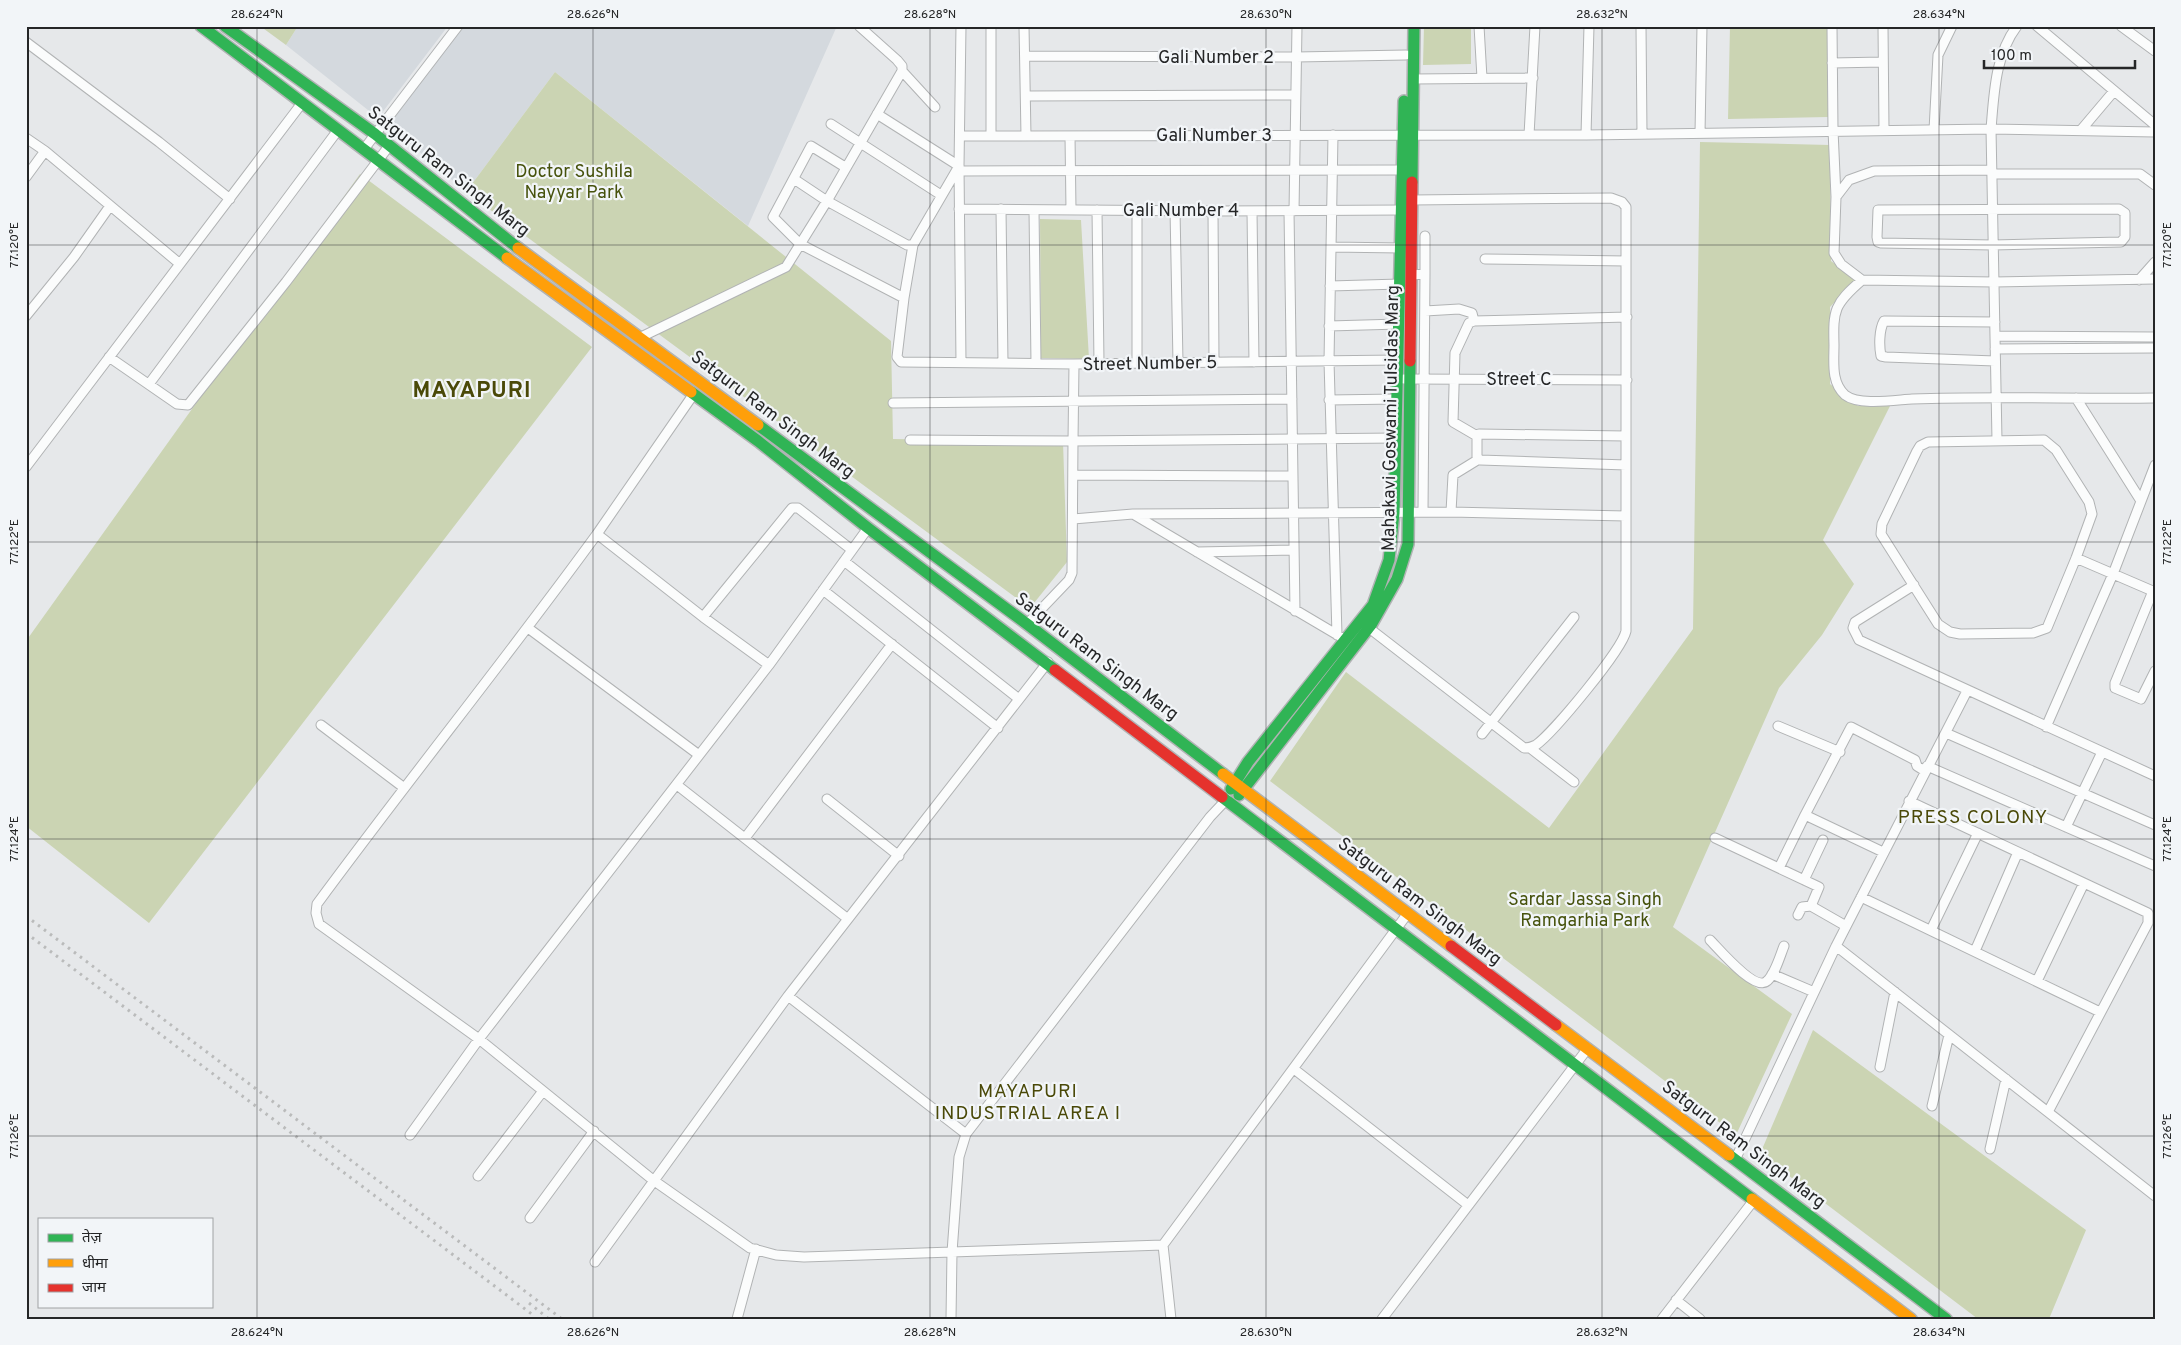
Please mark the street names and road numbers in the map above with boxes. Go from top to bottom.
street label: Gali Number 2 [1158,47,1274,70]
street label: Satguru Ram Singh Marg [362,102,534,243]
street label: Gali Number 3 [1156,125,1272,148]
street label: Gali Number 4 [1123,200,1239,223]
street label: Mahakavi Goswami Tulsidas Marg [1378,285,1405,551]
street label: Satguru Ram Singh Marg [685,346,859,484]
street label: Street Number 5 [1082,352,1218,377]
street label: Street C [1486,369,1552,392]
street label: Satguru Ram Singh Marg [1009,588,1183,726]
street label: Satguru Ram Singh Marg [1332,833,1506,971]
street label: Satguru Ram Singh Marg [1656,1076,1830,1214]

